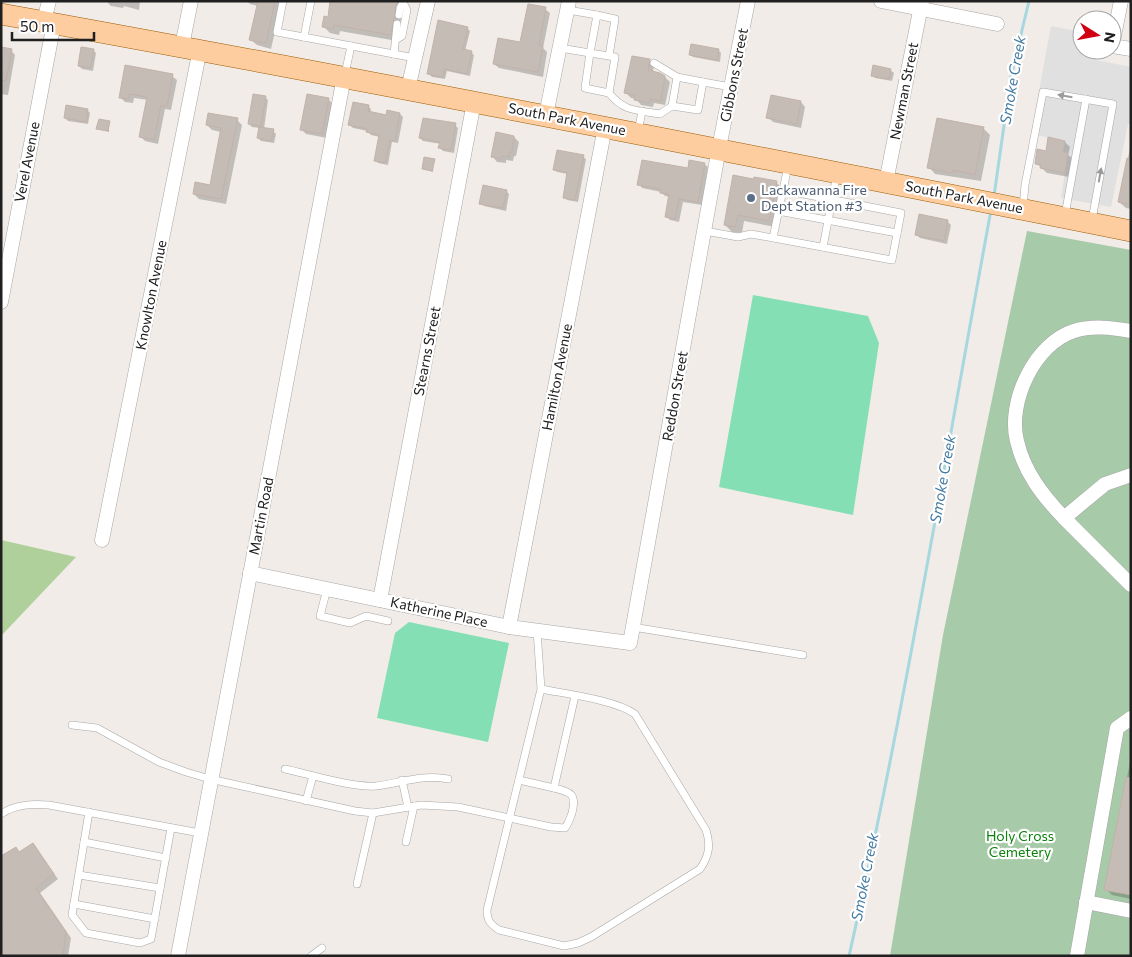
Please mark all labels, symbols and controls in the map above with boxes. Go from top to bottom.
scale bar [12,10,95,42]
north arrow [1072,10,1122,60]
text: 50 m [20,17,54,35]
street label: Gibbons Street [716,26,751,123]
text: N [1101,31,1120,44]
water label: Smoke Creek [995,33,1029,125]
street label: Newman Street [886,41,921,141]
one-way arrow [1056,91,1072,99]
street label: South Park Avenue [507,99,627,138]
street label: Verel Avenue [10,120,43,204]
one-way arrow [1097,166,1105,182]
street label: South Park Avenue [904,177,1024,216]
place label: Lackawanna Fire Dept Station #3 [761,181,867,214]
marker: Lackawanna Fire Dept Station #3 [745,192,757,204]
street label: Knowlton Avenue [132,238,170,351]
street label: Stearns Street [410,305,444,397]
street label: Hamilton Avenue [538,322,575,432]
street label: Reddon Street [658,349,691,442]
water label: Smoke Creek [925,432,959,524]
street label: Martin Road [245,476,276,556]
street label: Katherine Place [389,593,489,630]
park label: Holy Cross Cemetery [986,827,1054,860]
water label: Smoke Creek [847,830,882,922]

